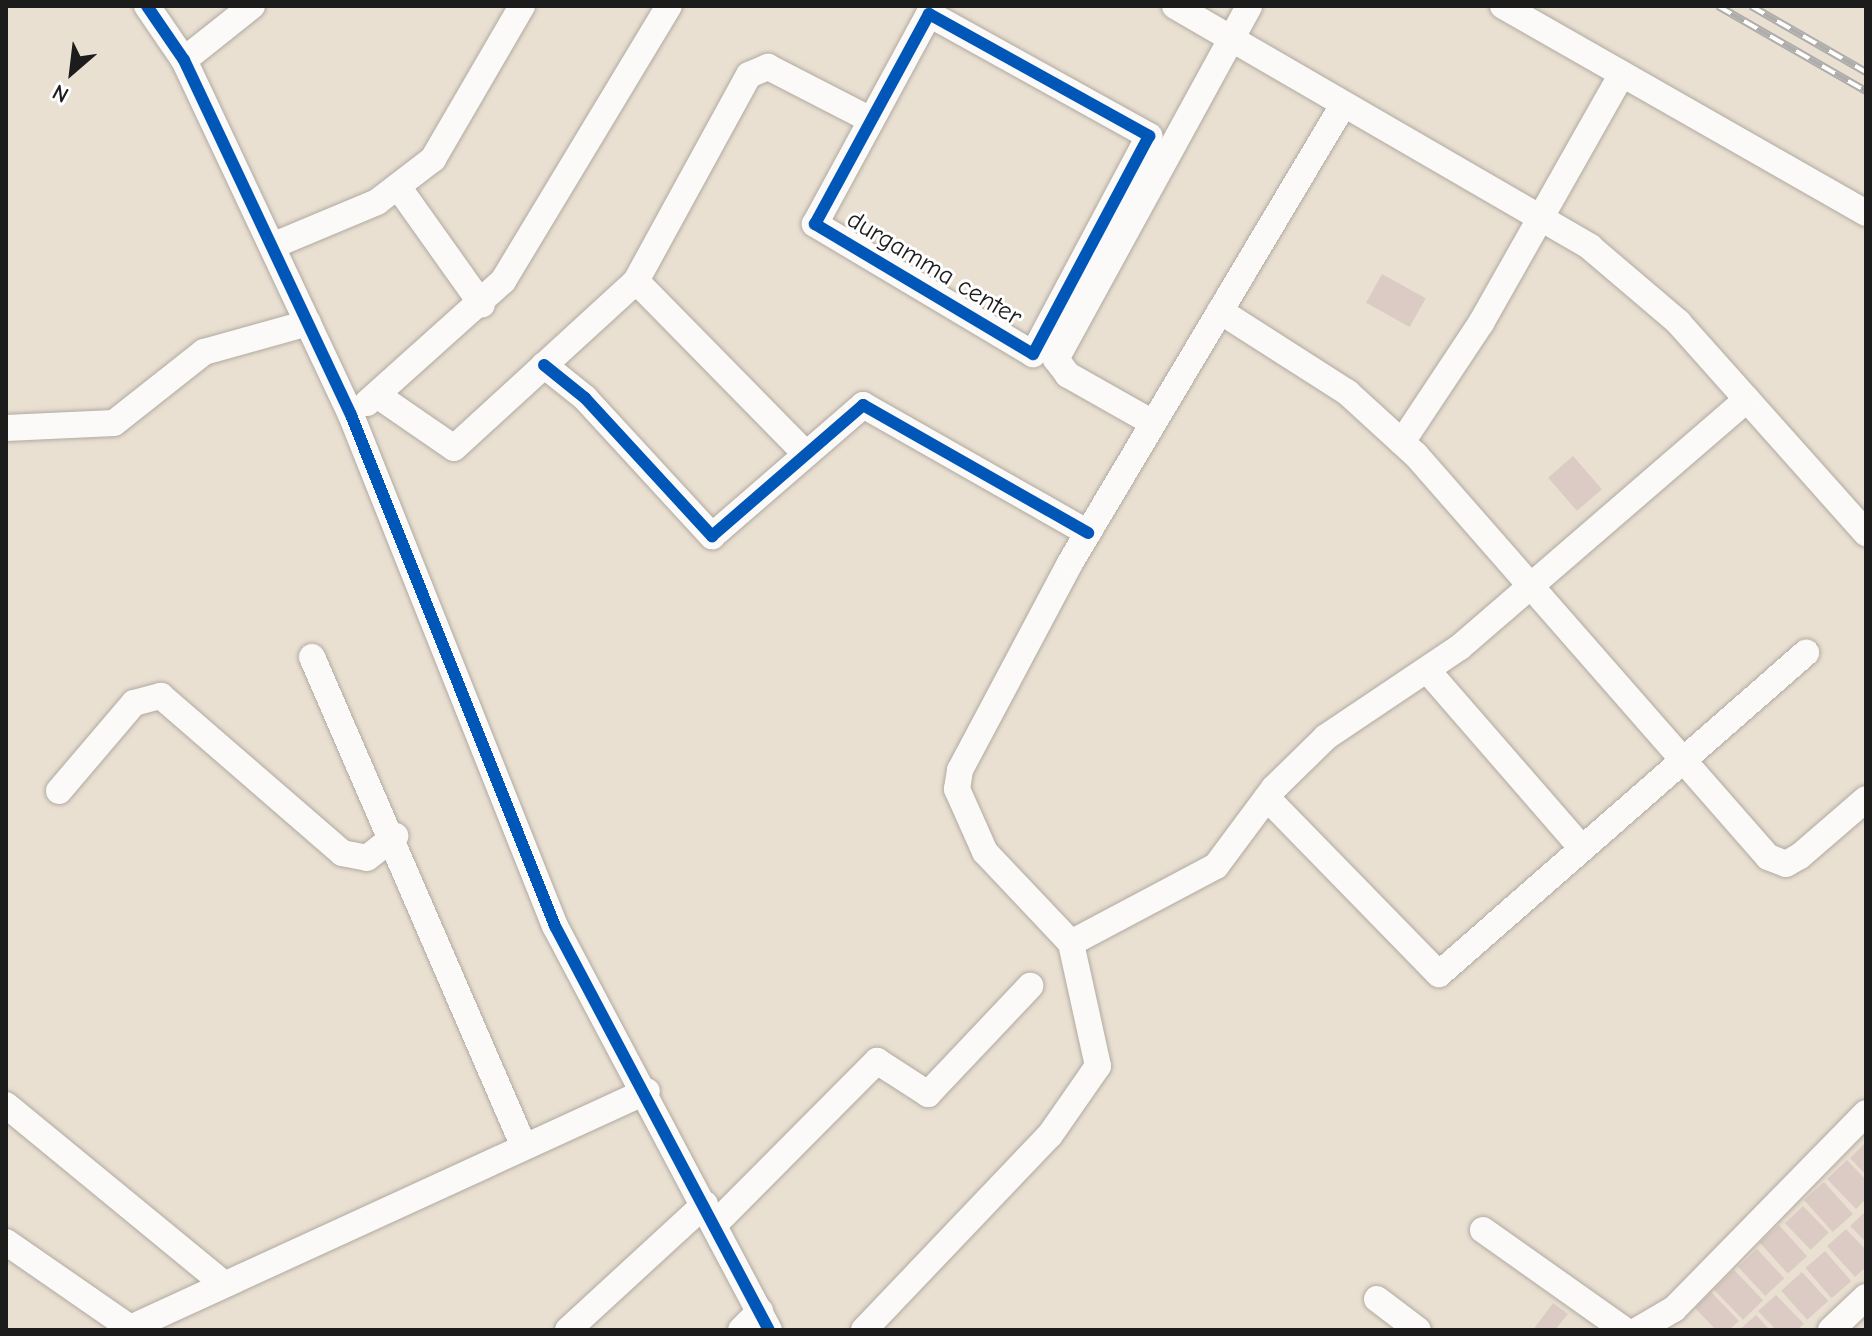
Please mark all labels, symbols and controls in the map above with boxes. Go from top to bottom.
north arrow [32,32,112,112]
text: N [48,78,73,108]
street label: durgamma center [841,204,1027,334]

